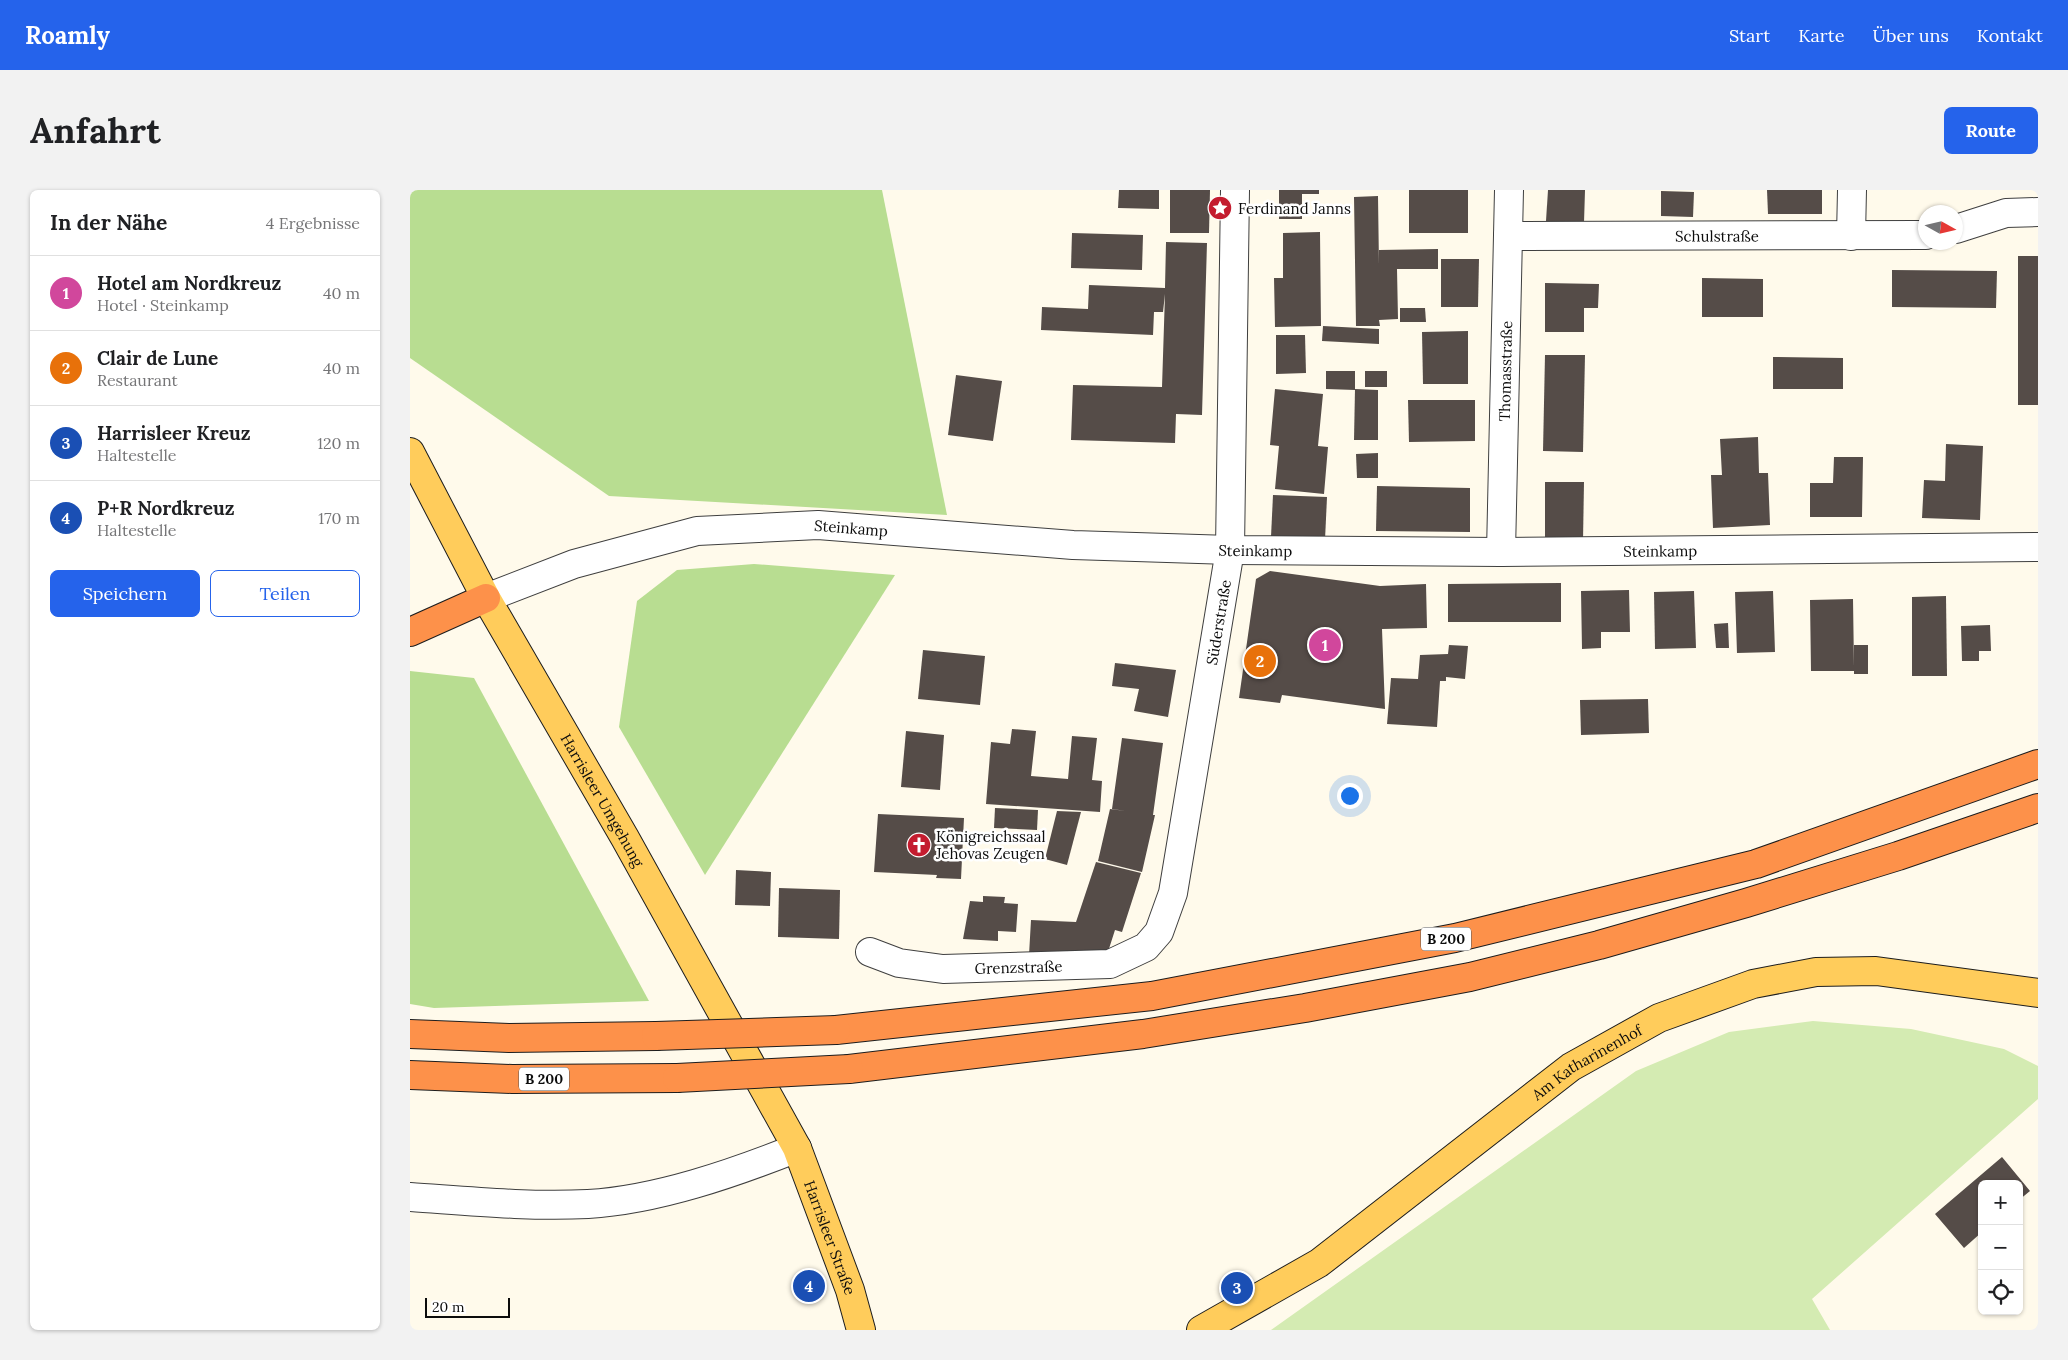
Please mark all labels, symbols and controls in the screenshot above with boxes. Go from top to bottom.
text: Roamly [25,20,110,51]
text: Start [1729,24,1770,47]
text: Karte [1798,24,1844,47]
text: Über uns [1872,24,1949,47]
text: Kontakt [1977,24,2043,47]
button: Route [1944,107,2038,154]
text: Anfahrt [30,108,161,153]
place icon: Ferdinand Janns [1207,195,1233,221]
place label: Ferdinand Janns [1238,199,1351,218]
north arrow [1918,205,1963,250]
text: In der Nähe [50,209,167,236]
text: 4 Ergebnisse [266,213,360,233]
street label: Schulstraße [1675,226,1759,245]
text: Hotel am Nordkreuz [97,271,281,295]
text: 1 [63,283,69,303]
text: 40 m [323,283,360,303]
text: Hotel · Steinkamp [97,295,229,315]
street label: Thomasstraße [1494,320,1516,422]
text: Clair de Lune [97,346,218,370]
text: 2 [62,358,70,378]
text: 40 m [323,358,360,378]
text: Restaurant [97,370,178,390]
text: Harrisleer Kreuz [97,421,250,445]
text: 3 [62,433,70,453]
text: 120 m [317,433,360,453]
text: Haltestelle [97,445,176,465]
text: P+R Nordkreuz [97,496,234,520]
text: 4 [62,508,70,528]
text: 170 m [318,508,360,528]
street label: Steinkamp [813,515,889,540]
text: Haltestelle [97,520,176,540]
street label: Steinkamp [1218,540,1292,560]
street label: Steinkamp [1623,541,1697,560]
button: Speichern [50,570,200,617]
button: Teilen [210,570,360,617]
street label: Süderstraße [1202,578,1234,666]
pin: 1 [1309,626,1341,664]
pin: 2 [1244,642,1276,680]
street label: Harrisleer Umgehung [557,730,649,871]
your location [1337,783,1363,809]
place label: Königreichssaal Jehovas Zeugen [935,827,1046,863]
church icon: Königreichssaal Jehovas Zeugen [906,832,932,858]
road number: B 200 [1421,928,1471,951]
street label: Grenzstraße [974,956,1063,978]
street label: Am Katharinenhof [1527,1020,1646,1104]
road number: B 200 [519,1068,569,1091]
street label: Harrisleer Straße [800,1177,860,1297]
map controls [1978,1180,2023,1315]
button: + [1978,1180,2023,1225]
button: − [1978,1225,2023,1270]
pin: 4 [793,1267,825,1305]
pin: 3 [1221,1269,1253,1307]
button: locate [1978,1270,2023,1315]
scale bar [425,1295,510,1318]
text: 20 m [432,1298,464,1316]

